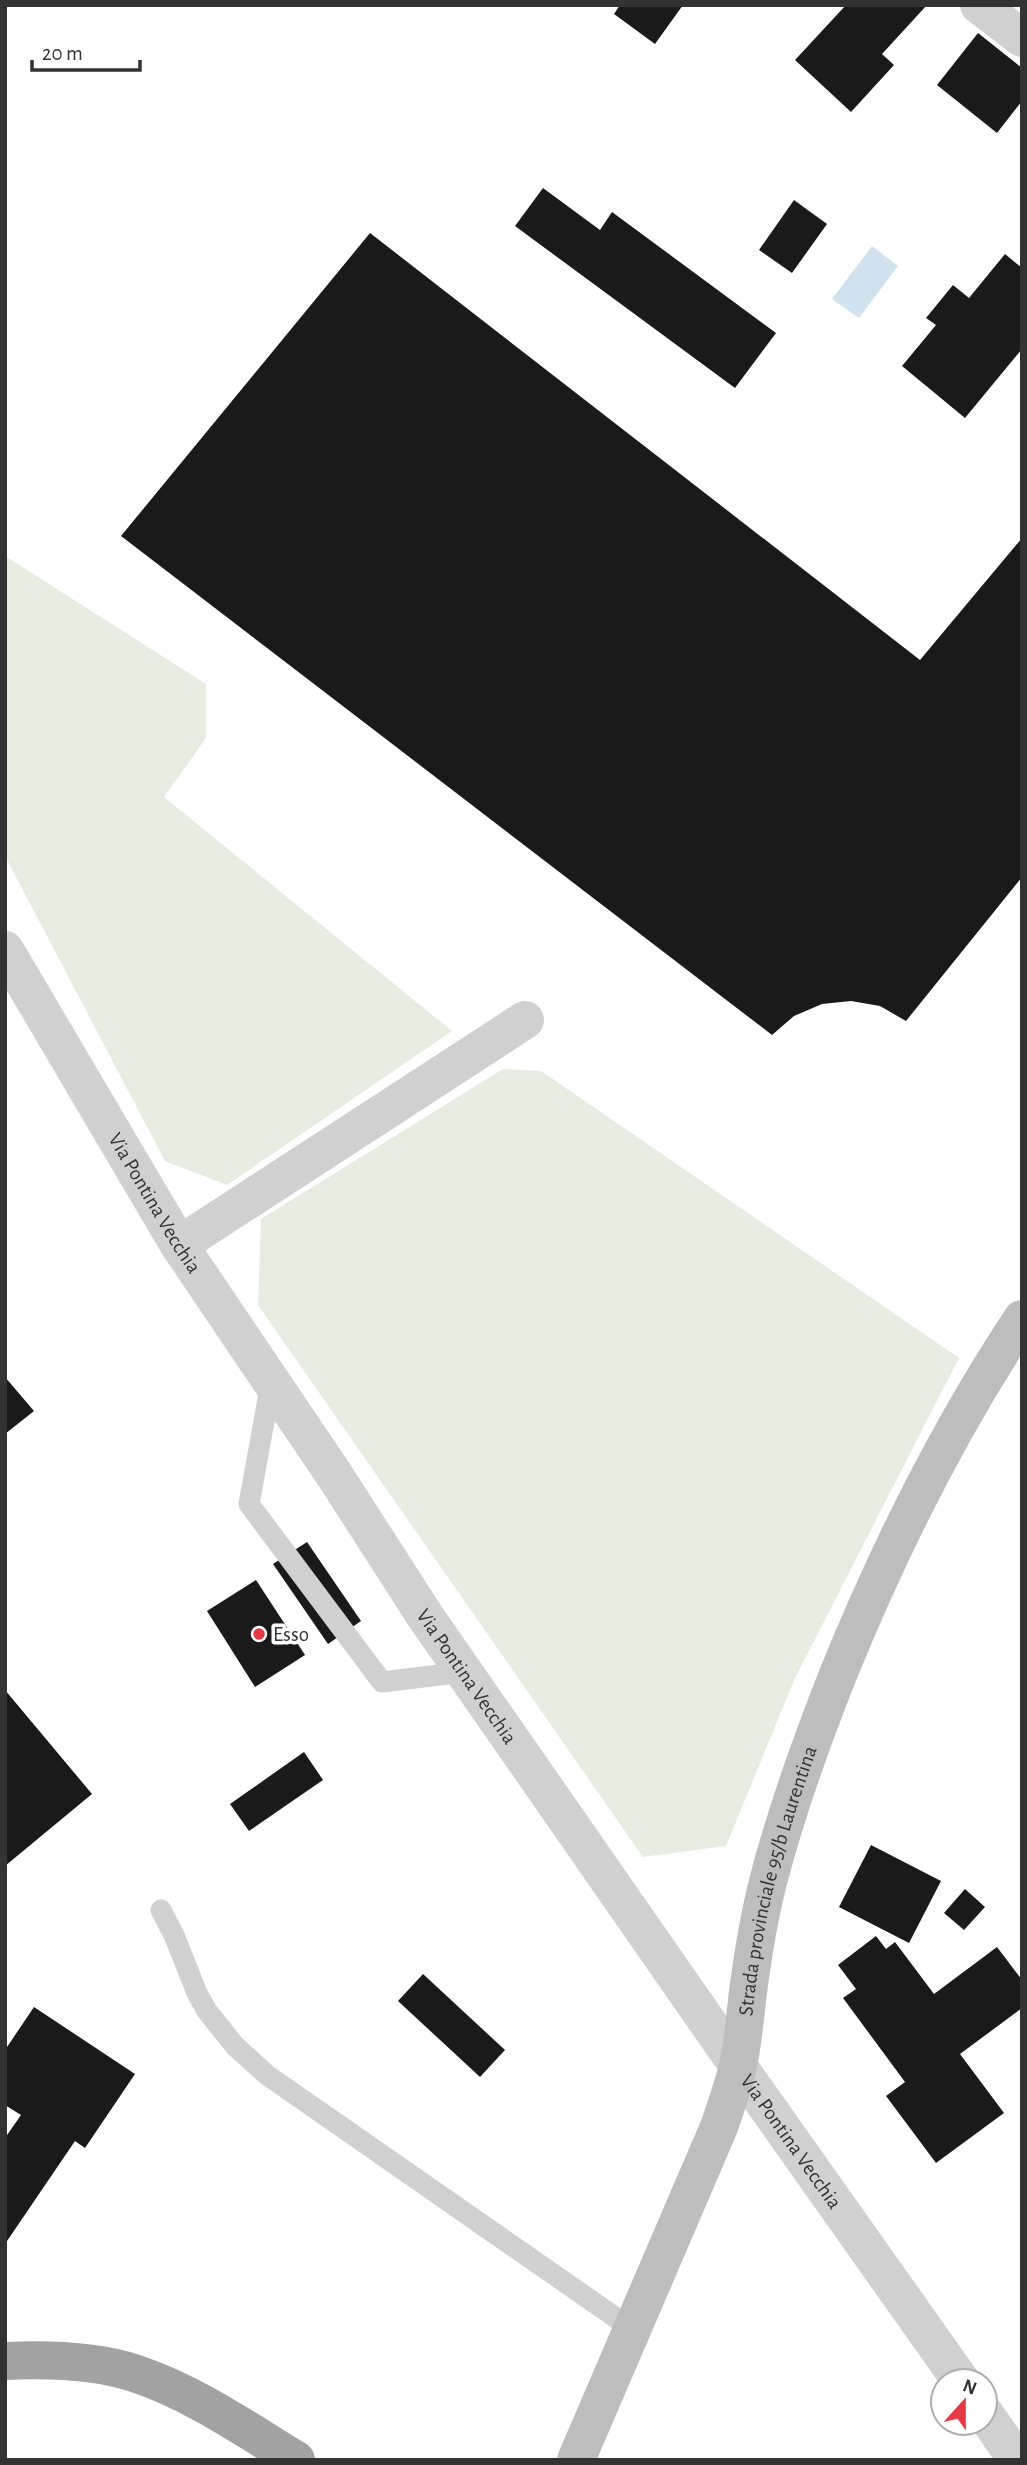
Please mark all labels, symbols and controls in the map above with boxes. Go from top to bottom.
scale bar [32,28,140,72]
text: 20 m [42,43,83,64]
street label: Via Pontina Vecchia [104,1129,205,1277]
street label: Via Pontina Vecchia [412,1605,521,1748]
place label: Esso [273,1624,309,1645]
marker: Esso [251,1626,267,1642]
street label: Strada provinciale 95/b Laurentina [735,1743,821,2017]
street label: Via Pontina Vecchia [736,2070,846,2213]
north arrow [929,2367,999,2437]
text: N [960,2376,979,2399]

